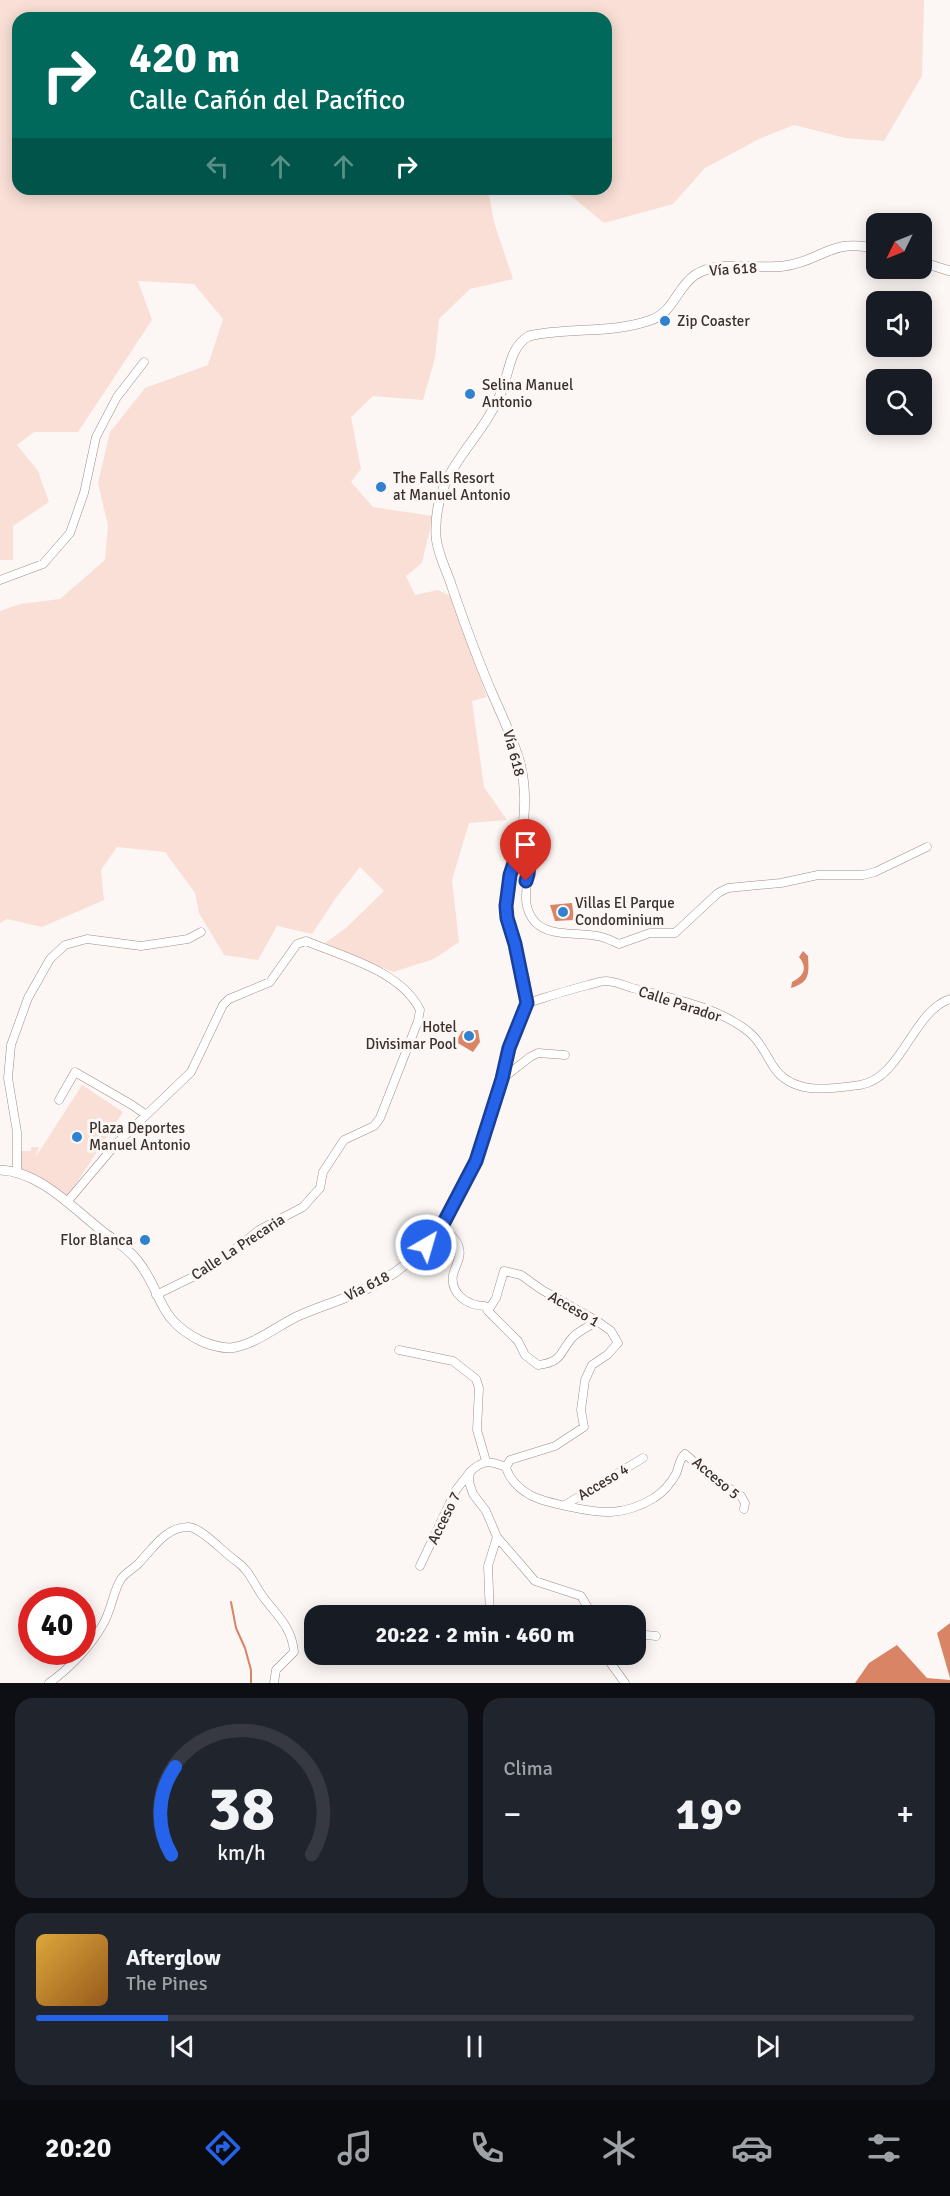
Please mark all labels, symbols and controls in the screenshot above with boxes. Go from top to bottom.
text: 420 m [129,33,240,84]
icon: right [30,36,108,114]
text: Calle Cañón del Pacífico [129,84,405,117]
icon: left [201,150,234,183]
icon: ahead [264,150,297,183]
icon: ahead [327,150,360,183]
icon: right [390,150,423,183]
north arrow [866,213,932,279]
map controls [866,213,932,435]
street label: Vía 618 [708,258,758,280]
button: sound [866,291,932,357]
place label: Zip Coaster [677,312,750,330]
marker: Zip Coaster [658,314,672,328]
button: search [866,369,932,435]
place label: Selina Manuel Antonio [482,376,573,411]
marker: Selina Manuel Antonio [463,387,477,401]
place label: The Falls Resort at Manuel Antonio [393,469,511,504]
marker: The Falls Resort at Manuel Antonio [374,480,388,494]
street label: Vía 618 [499,728,529,778]
pin [500,819,551,881]
icon: arrive [509,828,542,861]
place label: Villas El Parque Condominium [575,894,675,929]
marker: Villas El Parque Condominium [556,905,570,919]
street label: Calle Parador [636,982,724,1026]
place label: Hotel Divisimar Pool [366,1018,457,1053]
marker: Hotel Divisimar Pool [462,1029,476,1043]
place label: Plaza Deportes Manuel Antonio [89,1119,191,1154]
marker: Plaza Deportes Manuel Antonio [70,1130,84,1144]
street label: Calle La Precaria [188,1210,288,1284]
position arrow [394,1213,458,1277]
place label: Flor Blanca [60,1231,133,1249]
marker: Flor Blanca [138,1233,152,1247]
street label: Vía 618 [342,1267,392,1305]
street label: Acceso 1 [545,1287,603,1331]
street label: Acceso 5 [689,1453,743,1503]
street label: Acceso 4 [574,1460,632,1504]
street label: Acceso 7 [424,1489,464,1547]
speed limit sign: 40 [18,1587,96,1665]
text: 20:22 · 2 min · 460 m [375,1621,575,1648]
text: Clima [504,1756,553,1781]
text: 38 [208,1770,275,1847]
text: 19° [675,1787,742,1842]
text: − [504,1794,521,1835]
text: + [896,1794,914,1835]
text: km/h [217,1840,266,1866]
text: Afterglow [126,1944,221,1971]
text: The Pines [126,1971,208,1996]
icon: previous [166,2030,199,2063]
icon: pause [458,2030,491,2063]
icon: next [751,2030,784,2063]
icon: directions [202,2127,244,2169]
icon: music [334,2127,376,2169]
icon: phone [466,2127,508,2169]
icon: climate [598,2127,640,2169]
icon: car [731,2127,773,2169]
icon: filters [863,2127,905,2169]
text: 20:20 [45,2132,111,2165]

